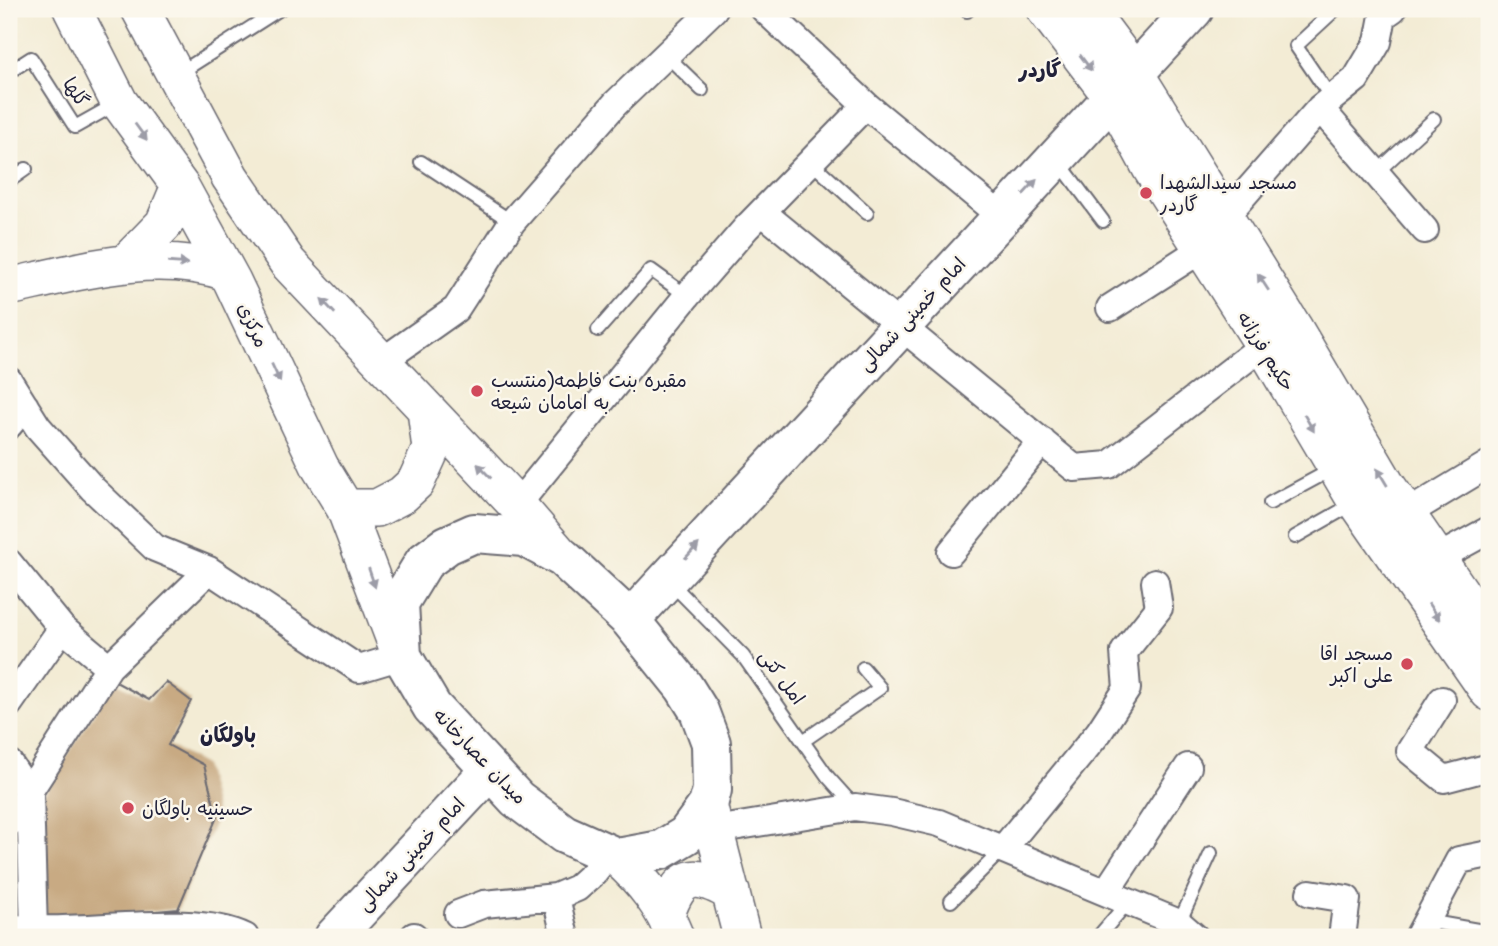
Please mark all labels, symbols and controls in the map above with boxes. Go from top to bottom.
one-way arrow [1079,54,1093,72]
district label: گاردر [1017,56,1062,84]
street label: گلها [57,72,95,112]
one-way arrow [134,123,148,142]
place label: مسجد سیدالشهدا گاردر [1159,170,1297,217]
one-way arrow [1022,179,1038,196]
marker: مسجد سیدالشهدا گاردر [1138,185,1154,201]
street label: امام خمینی شمالی [853,252,973,378]
one-way arrow [167,258,189,269]
one-way arrow [1257,272,1270,292]
one-way arrow [320,297,336,315]
street label: مرکزی [232,298,274,352]
street label: حکیم فرزانه [1230,306,1301,397]
one-way arrow [270,363,281,383]
place label: مقبره بنت فاطمه(منتسب به امامان شیعه [491,368,687,415]
marker: مقبره بنت فاطمه(منتسب به امامان شیعه [469,383,485,399]
one-way arrow [1303,413,1316,432]
one-way arrow [477,463,493,480]
one-way arrow [1375,467,1388,486]
one-way arrow [684,542,700,560]
one-way arrow [367,568,378,589]
one-way arrow [1427,603,1440,622]
place label: مسجد اقا علی اکبر [1320,641,1393,688]
street label: امل کتی [753,644,811,710]
marker: مسجد اقا علی اکبر [1399,656,1415,672]
street label: میدان عصارخانه [428,702,532,810]
district label: باولگان [200,721,256,749]
street label: امام خمینی شمالی [352,792,472,918]
place label: حسینیه باولگان [142,796,253,821]
marker: حسینیه باولگان [120,800,136,816]

